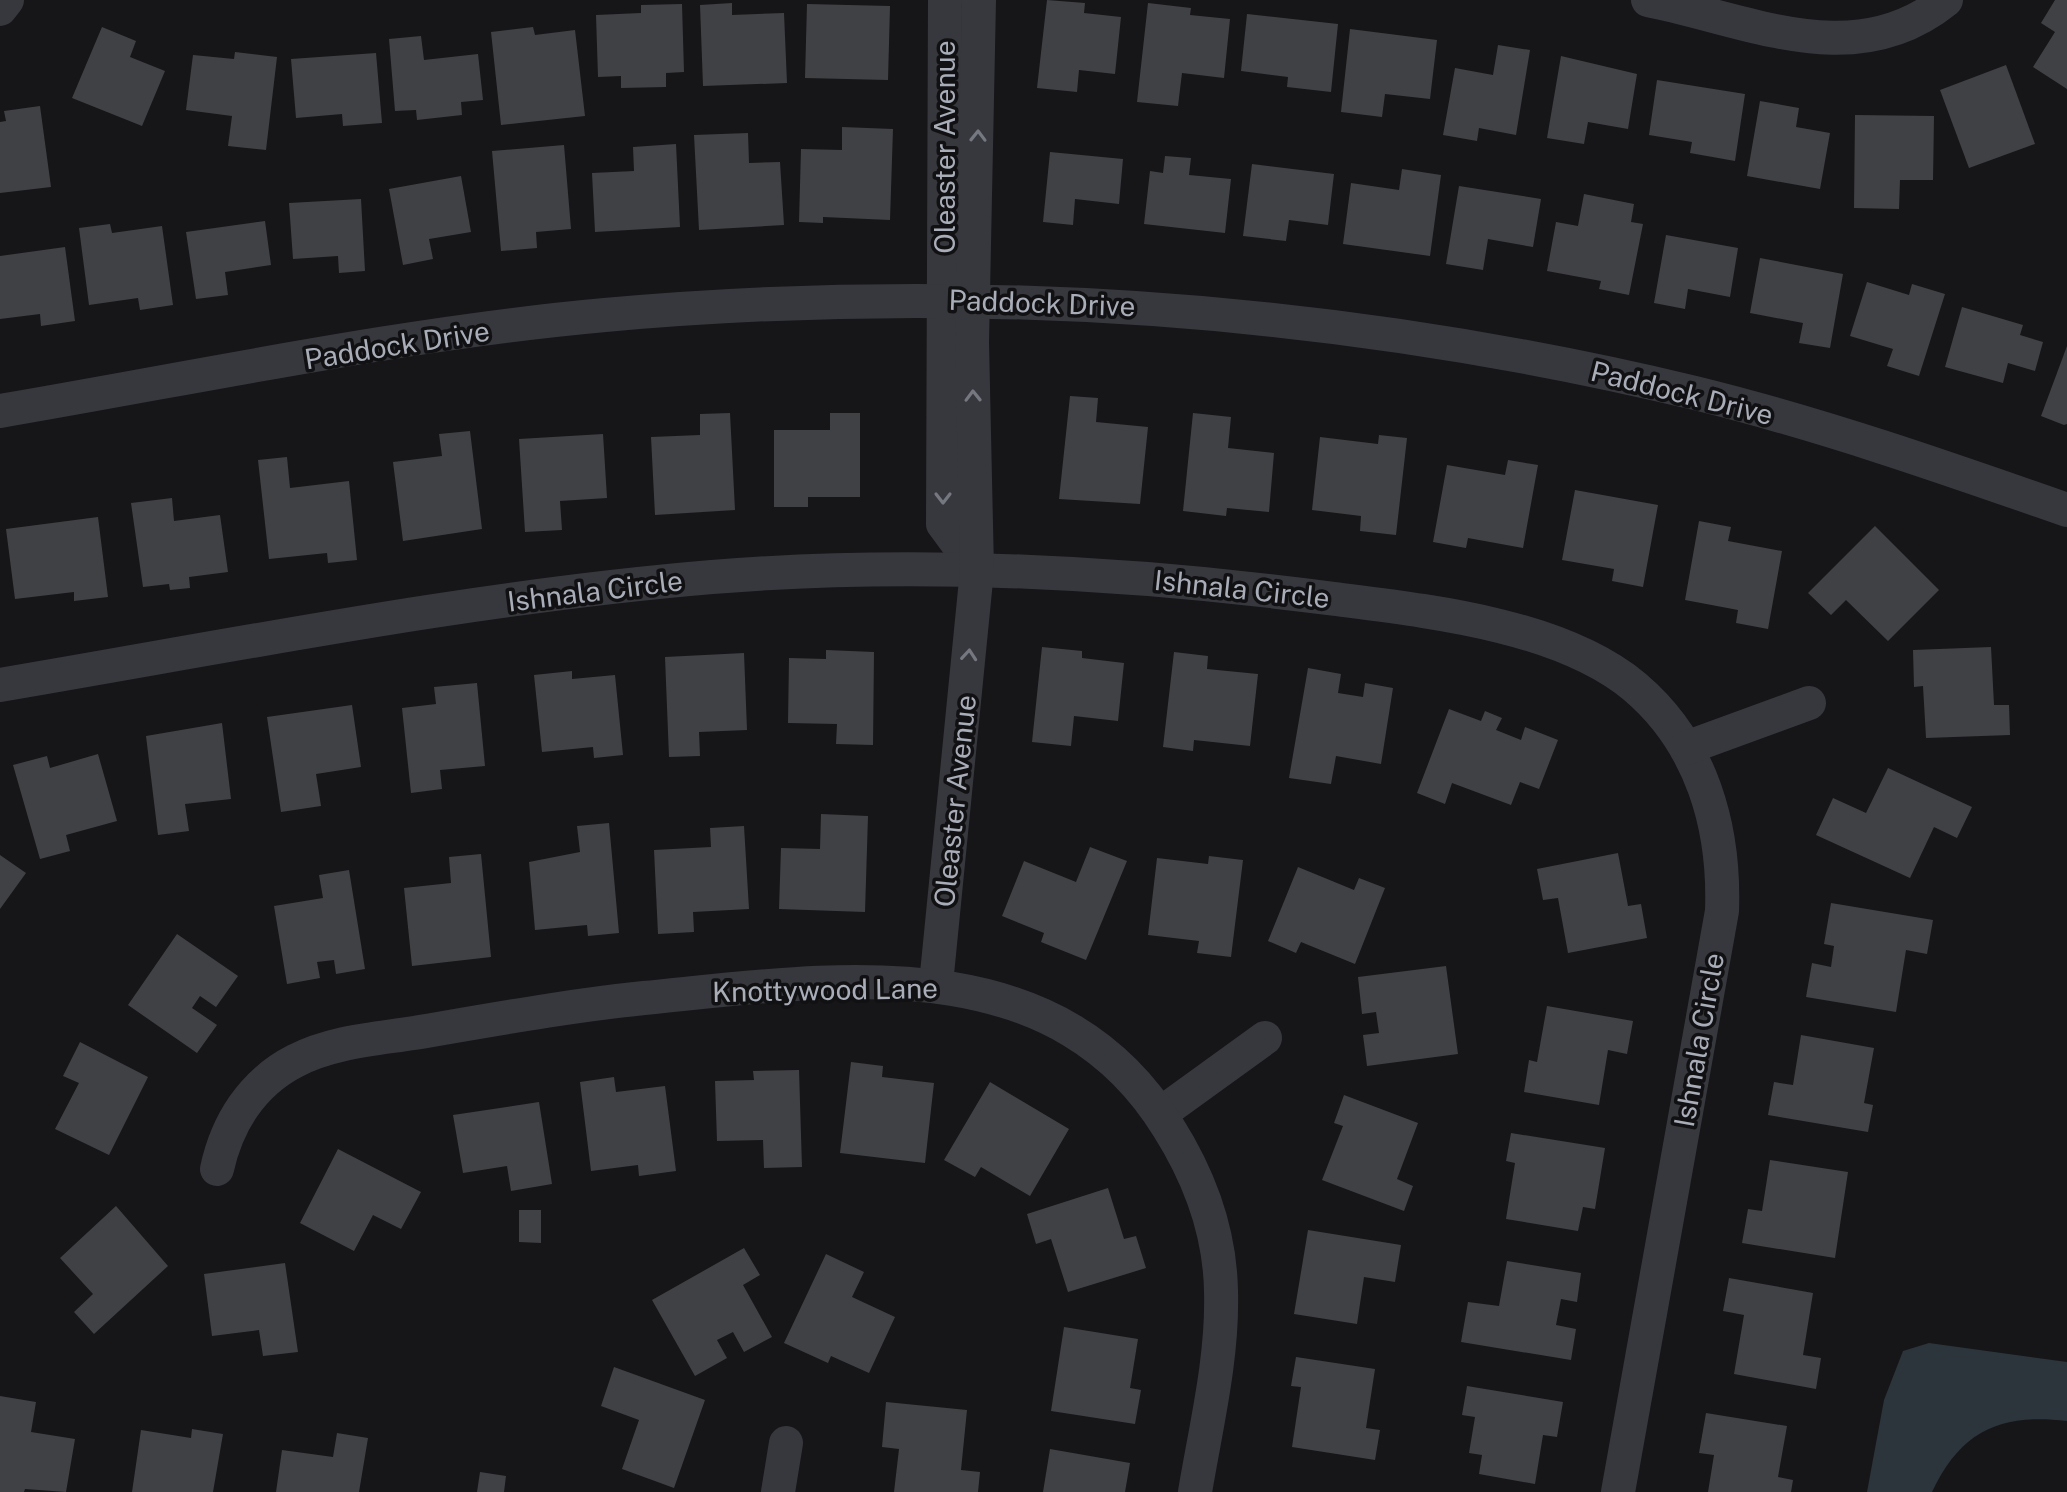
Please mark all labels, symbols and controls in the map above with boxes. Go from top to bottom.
street label: Oleaster Avenue [928,40,961,254]
one-way arrow [969,129,986,142]
street label: Paddock Drive [948,283,1136,322]
street label: Paddock Drive [302,314,492,375]
street label: Paddock Drive [1587,354,1777,431]
one-way arrow [965,389,982,402]
one-way arrow [934,492,952,505]
street label: Ishnala Circle [505,563,684,618]
street label: Ishnala Circle [1153,563,1331,614]
one-way arrow [960,648,977,661]
street label: Oleaster Avenue [927,693,982,909]
street label: Ishnala Circle [1667,950,1730,1130]
street label: Knottywood Lane [712,971,938,1008]

